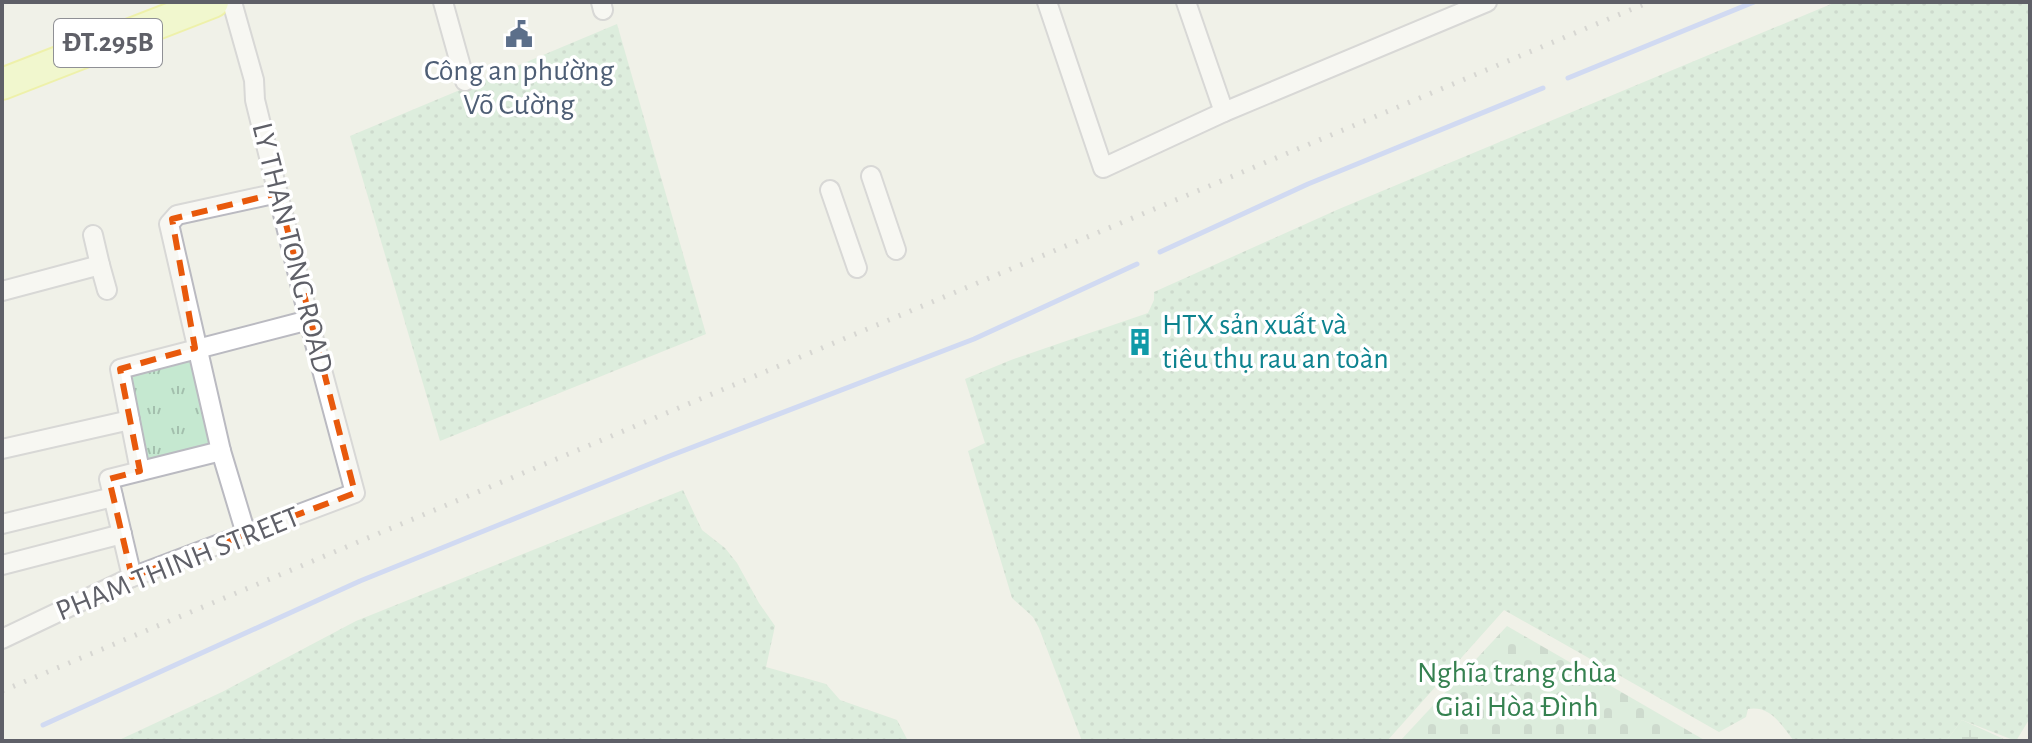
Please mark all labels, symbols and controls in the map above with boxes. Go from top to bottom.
road number: ĐT.295B [54,19,162,67]
public building icon: Công an phường Võ Cường [504,19,534,49]
place label: Công an phường Võ Cường [424,56,615,120]
street label: LY THAN TONG ROAD [246,120,338,376]
place label: HTX sản xuất và tiêu thụ rau an toàn [1162,310,1389,374]
building icon: HTX sản xuất và tiêu thụ rau an toàn [1125,327,1155,357]
street label: PHAM THINH STREET [52,501,304,627]
park label: Nghĩa trang chùa Giai Hòa Đình [1417,658,1617,722]

